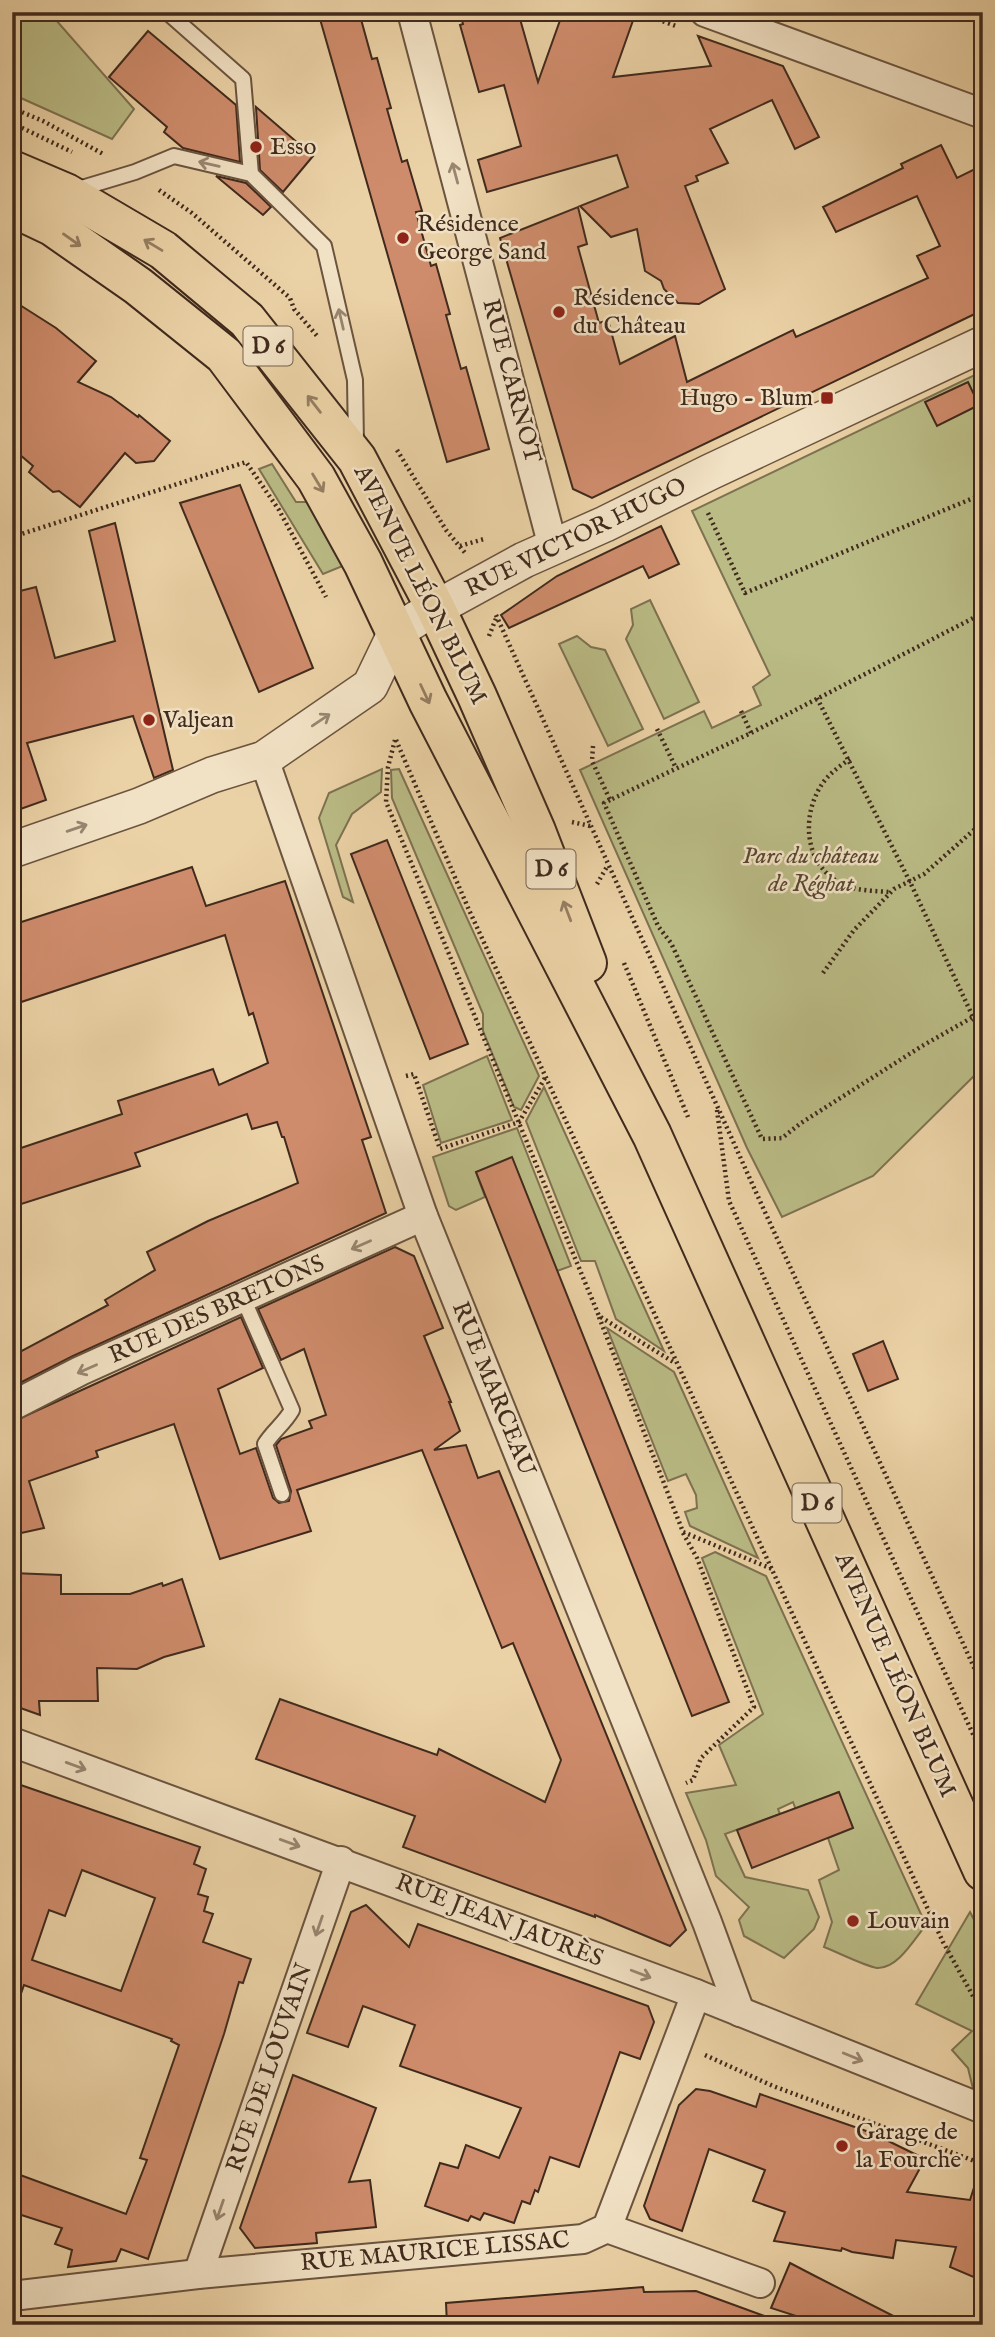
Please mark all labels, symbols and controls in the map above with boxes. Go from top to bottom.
place label: Esso [270,132,317,163]
marker: Esso [248,139,264,155]
one-way arrow [198,157,221,170]
one-way arrow [448,162,461,184]
place label: Résidence George Sand [417,209,547,268]
marker: Résidence George Sand [395,230,411,246]
one-way arrow [62,233,81,247]
one-way arrow [144,237,164,251]
place label: Résidence du Château [573,283,686,342]
street label: RUE CARNOT [474,295,548,467]
marker: Résidence du Château [551,304,567,320]
one-way arrow [333,308,346,330]
road number: D 6 [244,326,292,366]
place label: Hugo - Blum [679,383,813,414]
marker: Hugo - Blum [819,390,835,406]
one-way arrow [306,395,321,414]
street label: AVENUE LÉON BLUM [346,459,494,710]
street label: RUE VICTOR HUGO [460,471,692,605]
one-way arrow [312,473,326,493]
one-way arrow [419,683,432,704]
place label: Valjean [162,705,234,736]
marker: Valjean [141,712,157,728]
one-way arrow [310,713,330,727]
one-way arrow [65,820,87,833]
park label: Parc du château de Réghat [743,841,879,900]
road number: D 6 [526,849,576,888]
one-way arrow [559,900,572,922]
one-way arrow [351,1238,372,1252]
street label: RUE DES BRETONS [104,1248,330,1372]
street label: RUE MARCEAU [444,1297,542,1481]
one-way arrow [77,1363,98,1376]
road number: D 6 [792,1484,842,1522]
street label: AVENUE LÉON BLUM [827,1547,963,1802]
one-way arrow [65,1760,87,1773]
one-way arrow [279,1838,301,1850]
street label: RUE JEAN JAURÈS [391,1867,607,1975]
place label: Louvain [867,1906,950,1937]
marker: Louvain [845,1913,861,1929]
one-way arrow [312,1915,325,1937]
street label: RUE DE LOUVAIN [220,1959,320,2177]
one-way arrow [630,1969,652,1982]
one-way arrow [842,2052,863,2065]
place label: Garage de la Fourche [856,2117,961,2176]
marker: Garage de la Fourche [834,2138,850,2154]
one-way arrow [213,2199,225,2221]
street label: RUE MAURICE LISSAC [299,2225,571,2279]

